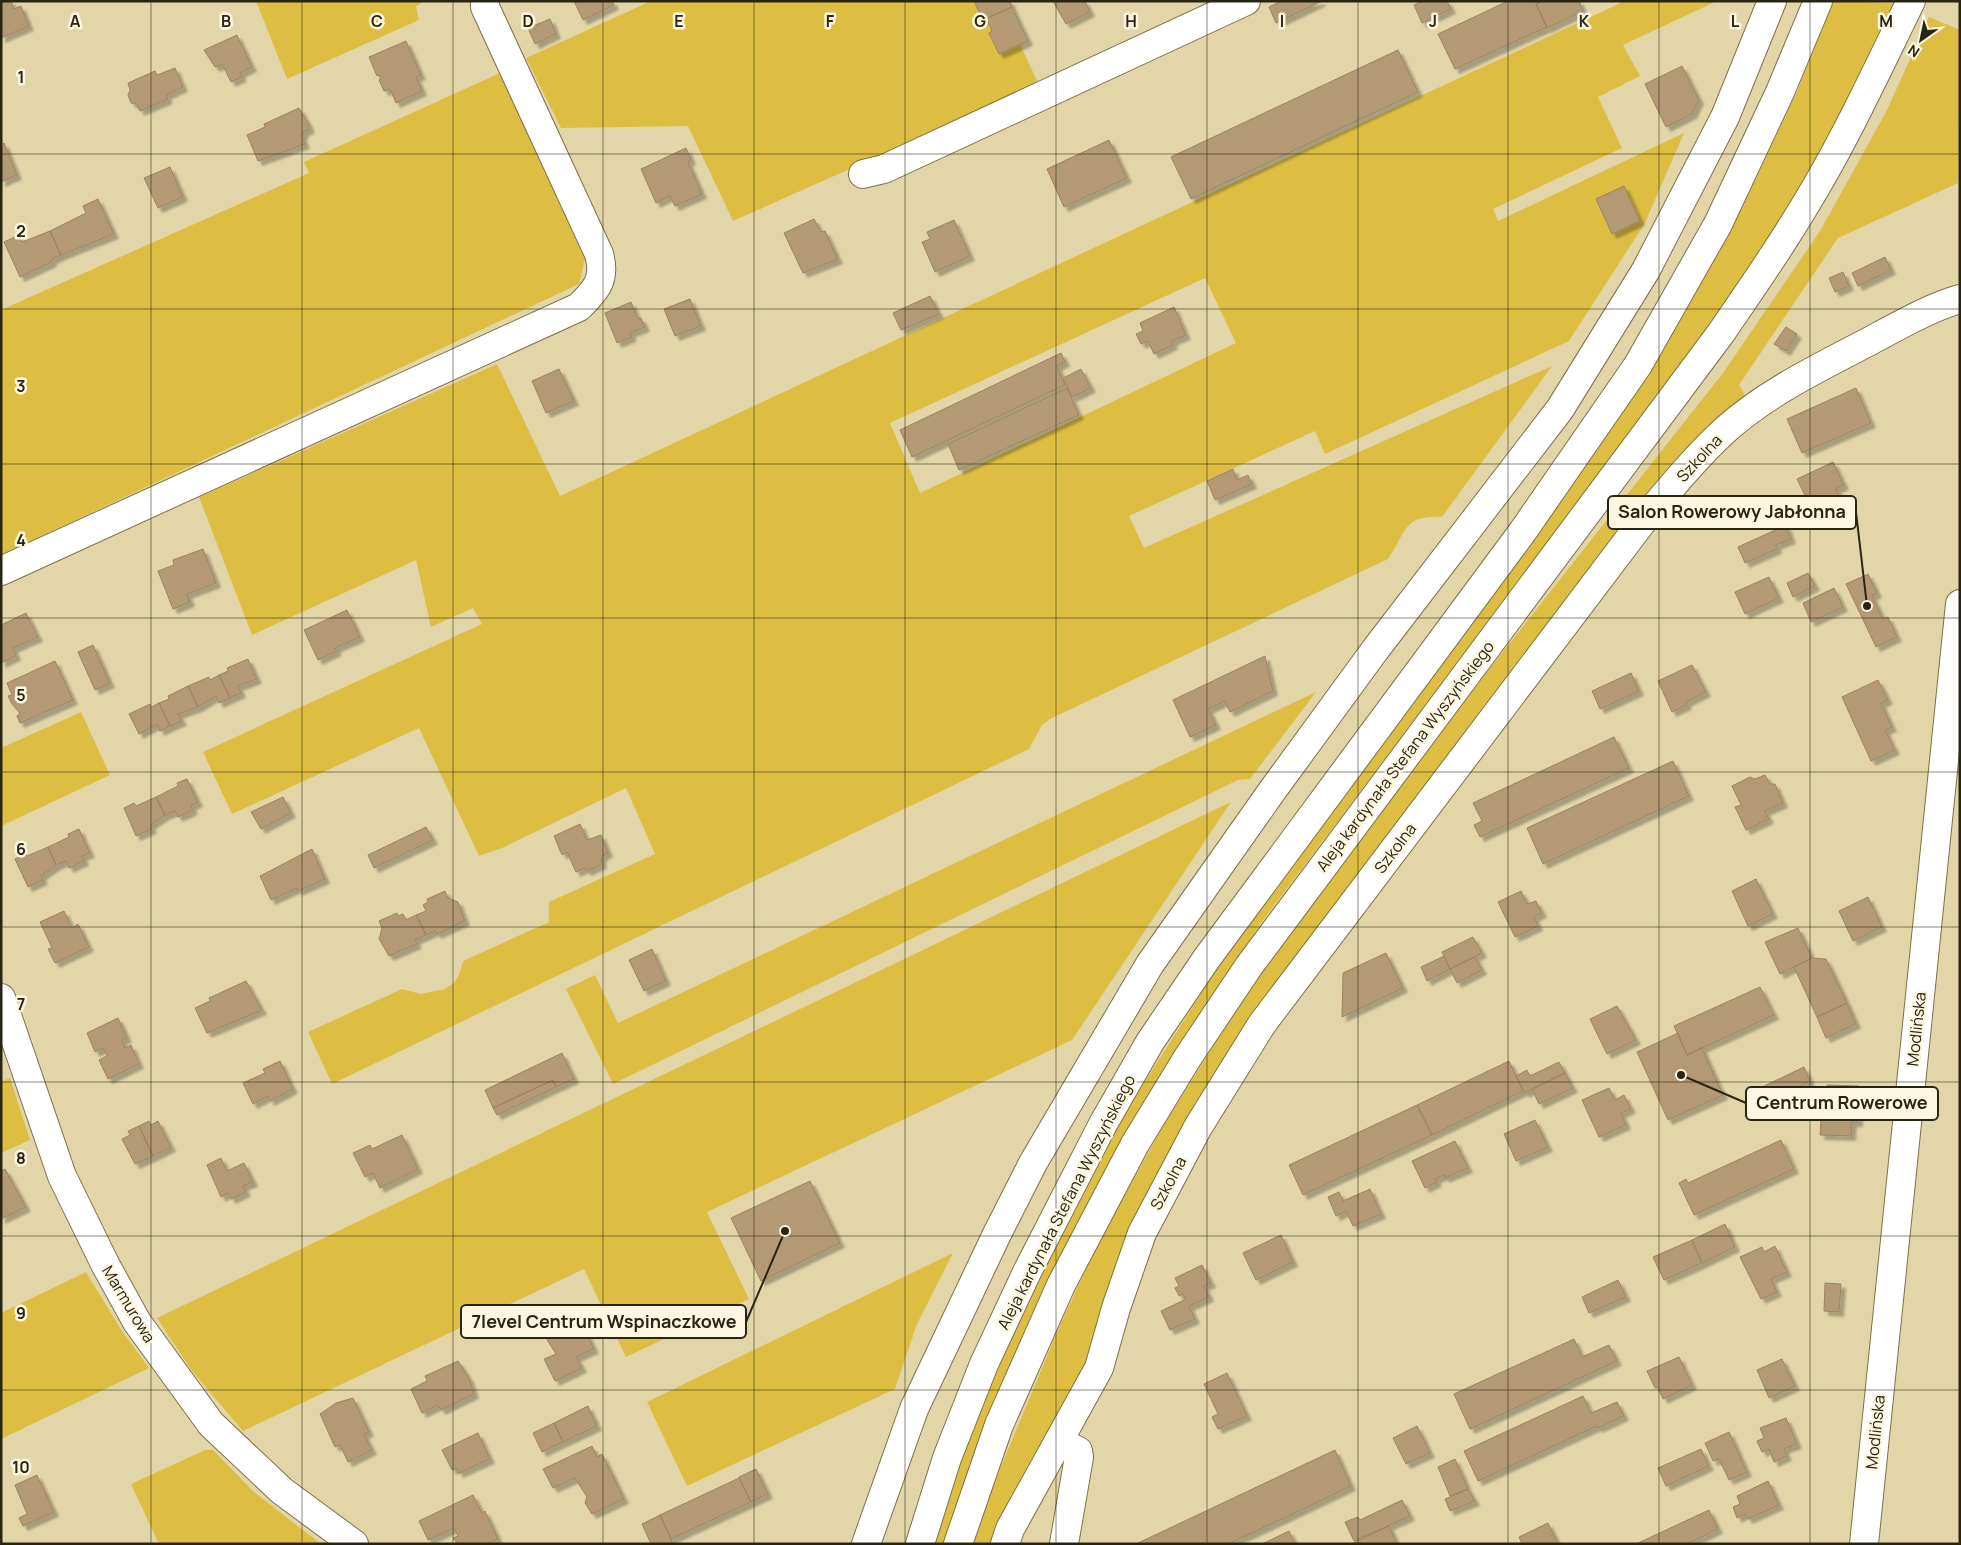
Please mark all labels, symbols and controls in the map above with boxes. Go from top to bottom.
text: A [70,10,81,32]
text: B [221,10,231,32]
text: C [371,10,383,32]
text: D [522,10,534,32]
text: E [674,10,684,32]
text: F [826,10,835,32]
text: G [974,10,986,32]
text: H [1125,10,1137,32]
text: I [1280,10,1284,32]
text: J [1429,10,1437,32]
text: K [1579,10,1590,32]
text: L [1731,10,1740,32]
text: M [1879,10,1893,32]
north arrow [1896,15,1946,65]
text: N [1904,41,1923,62]
text: 1 [17,66,25,88]
text: 2 [16,220,26,242]
text: 3 [16,375,26,397]
street label: Szkolna [1671,429,1727,487]
callout: Salon Rowerowy Jabłonna [1608,496,1856,529]
text: Salon Rowerowy Jabłonna [1618,499,1846,523]
text: 4 [16,529,26,551]
street label: Aleja kardynała Stefana Wyszyńskiego [1311,636,1499,876]
text: 5 [16,684,26,706]
street label: Szkolna [1369,818,1421,878]
text: 6 [16,838,26,860]
street label: Modlińska [1901,991,1931,1067]
text: 7 [17,993,25,1015]
street label: Aleja kardynała Stefana Wyszyńskiego [992,1071,1140,1333]
callout: Centrum Rowerowe [1746,1087,1938,1120]
text: Centrum Rowerowe [1756,1090,1928,1114]
text: 8 [16,1147,26,1169]
street label: Szkolna [1145,1152,1191,1214]
street label: Marmurowa [97,1261,161,1347]
text: 9 [16,1302,26,1324]
callout: 7level Centrum Wspinaczkowe [461,1305,746,1338]
text: 7level Centrum Wspinaczkowe [471,1309,737,1333]
street label: Modlińska [1860,1394,1890,1470]
text: 10 [12,1456,30,1478]

